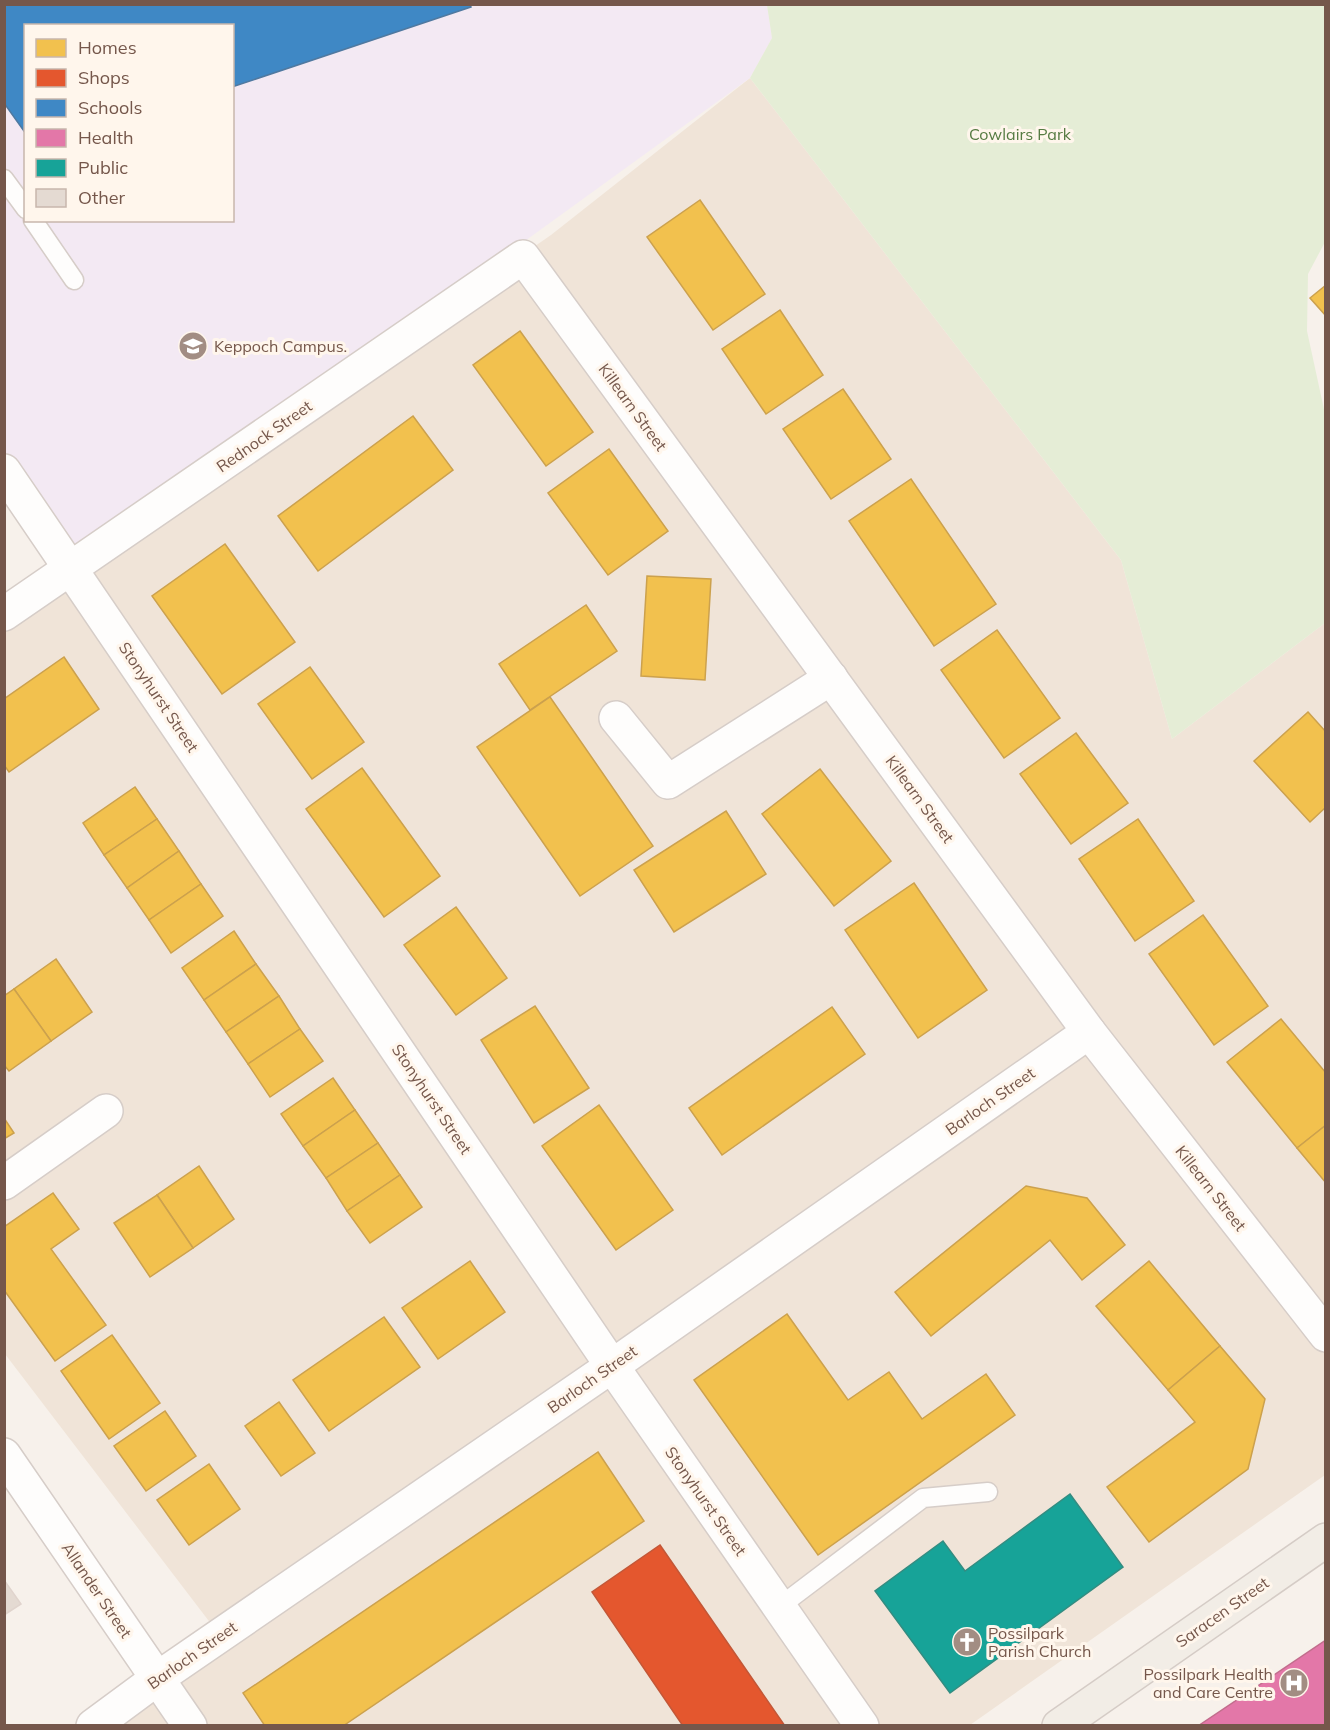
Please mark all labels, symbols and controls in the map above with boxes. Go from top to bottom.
legend [24,24,234,222]
text: Homes [78,36,137,59]
text: Shops [78,66,130,89]
text: Schools [78,96,143,119]
park label: Cowlairs Park [969,124,1072,144]
text: Health [78,126,134,149]
text: Public [78,156,128,179]
text: Other [78,186,126,209]
school or university icon: Keppoch Campus. [177,330,209,362]
place label: Keppoch Campus. [214,336,347,356]
street label: Killearn Street [594,359,672,455]
street label: Rednock Street [212,395,316,476]
street label: Stonyhurst Street [115,638,203,756]
street label: Killearn Street [881,751,959,847]
street label: Stonyhurst Street [388,1040,476,1158]
street label: Barloch Street [941,1062,1039,1139]
street label: Killearn Street [1171,1141,1251,1235]
street label: Barloch Street [543,1340,641,1417]
street label: Stonyhurst Street [661,1443,751,1560]
street label: Allander Street [58,1538,137,1642]
street label: Saracen Street [1172,1572,1273,1652]
street label: Barloch Street [143,1616,241,1693]
place label: Possilpark Parish Church [988,1623,1091,1661]
church icon: Possilpark Parish Church [951,1626,983,1658]
place label: Possilpark Health and Care Centre [1144,1664,1273,1702]
hospital icon: Possilpark Health and Care Centre [1278,1667,1310,1699]

